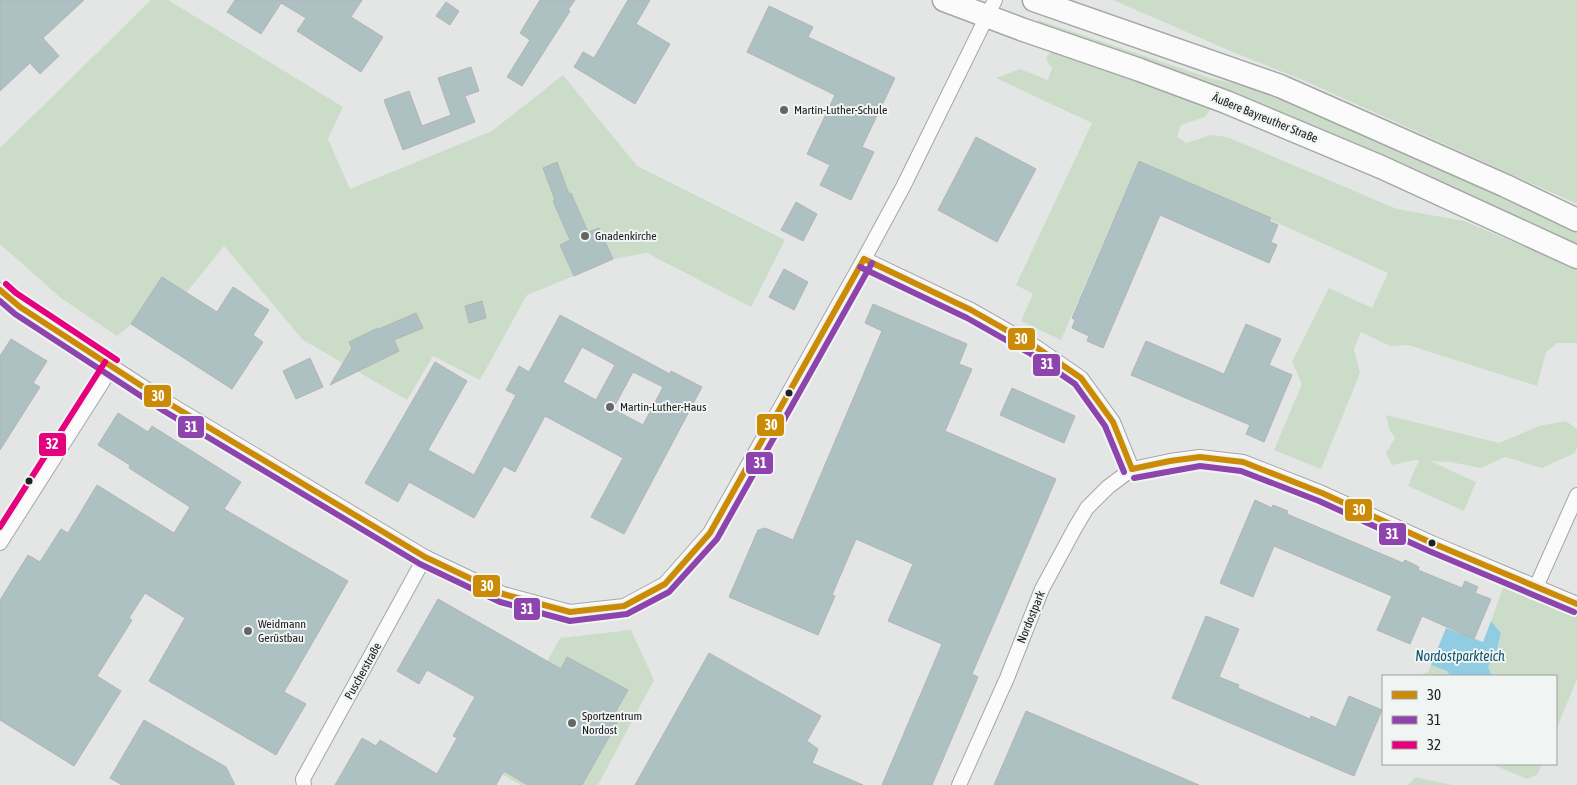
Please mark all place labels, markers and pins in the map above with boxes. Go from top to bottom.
place label: Martin-Luther-Schule [794,103,887,117]
marker: Martin-Luther-Schule [778,104,790,116]
place label: Gnadenkirche [595,229,657,243]
marker: Gnadenkirche [579,230,591,242]
unlabelled marker [784,388,794,398]
place label: Martin-Luther-Haus [620,400,706,414]
marker: Martin-Luther-Haus [604,401,616,413]
unlabelled marker [24,476,34,486]
unlabelled marker [1427,538,1437,548]
place label: Weidmann Gerüstbau [258,617,306,645]
marker: Weidmann Gerüstbau [242,625,254,637]
place label: Sportzentrum Nordost [582,709,642,737]
marker: Sportzentrum Nordost [566,717,578,729]

